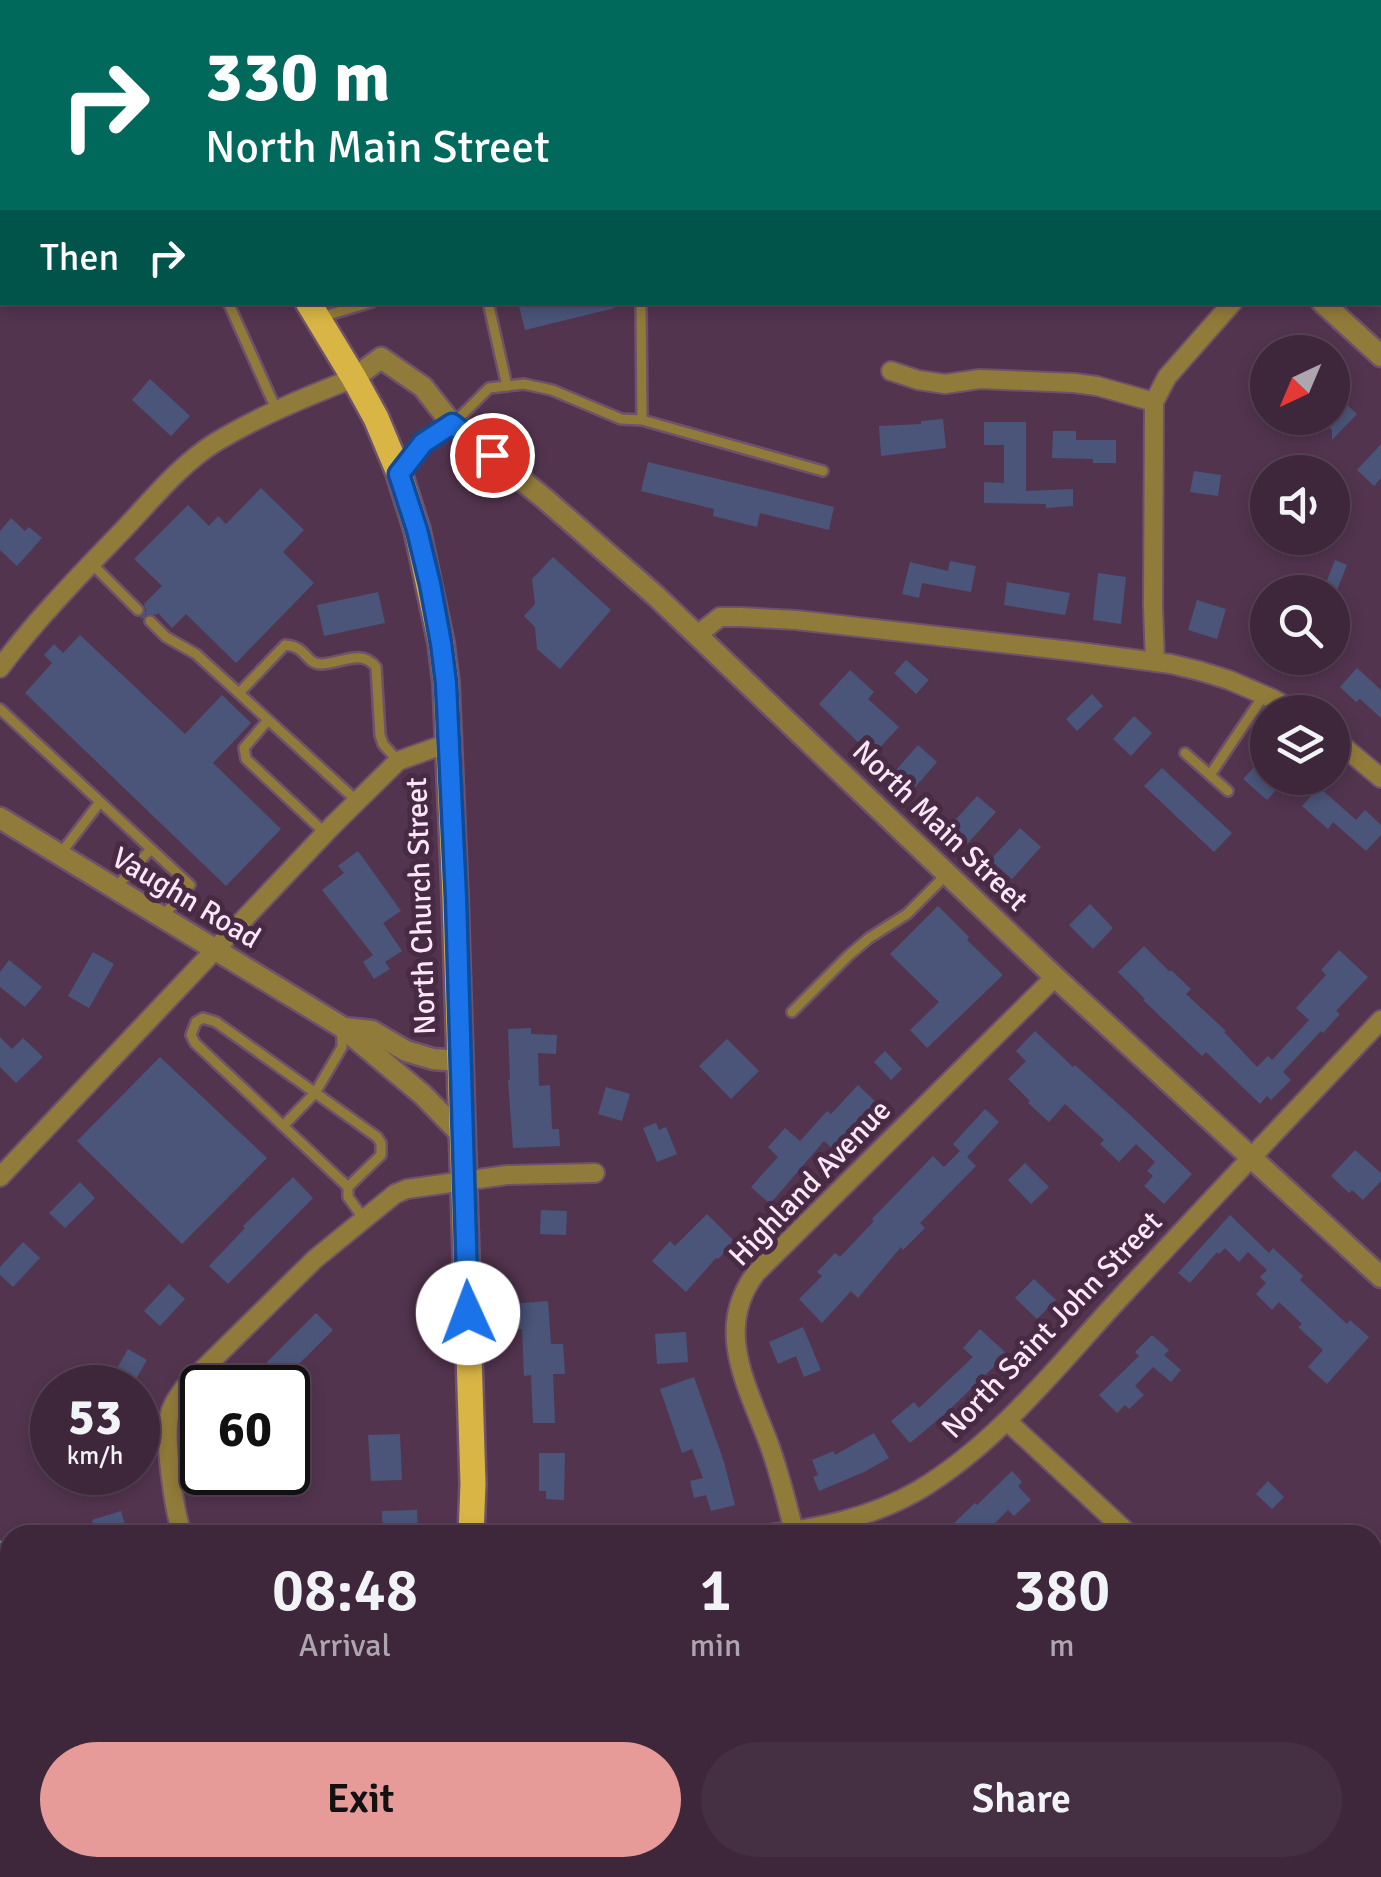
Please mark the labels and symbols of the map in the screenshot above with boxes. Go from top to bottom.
north arrow [1250,335,1350,435]
pin [450,413,535,498]
street label: North Main Street [844,733,1036,919]
street label: North Church Street [398,777,444,1035]
street label: Vaughn Road [105,839,267,957]
street label: Highland Avenue [721,1092,899,1274]
street label: North Saint John Street [934,1204,1170,1446]
position arrow [416,1261,520,1365]
speed limit sign: 60 [180,1365,310,1495]

